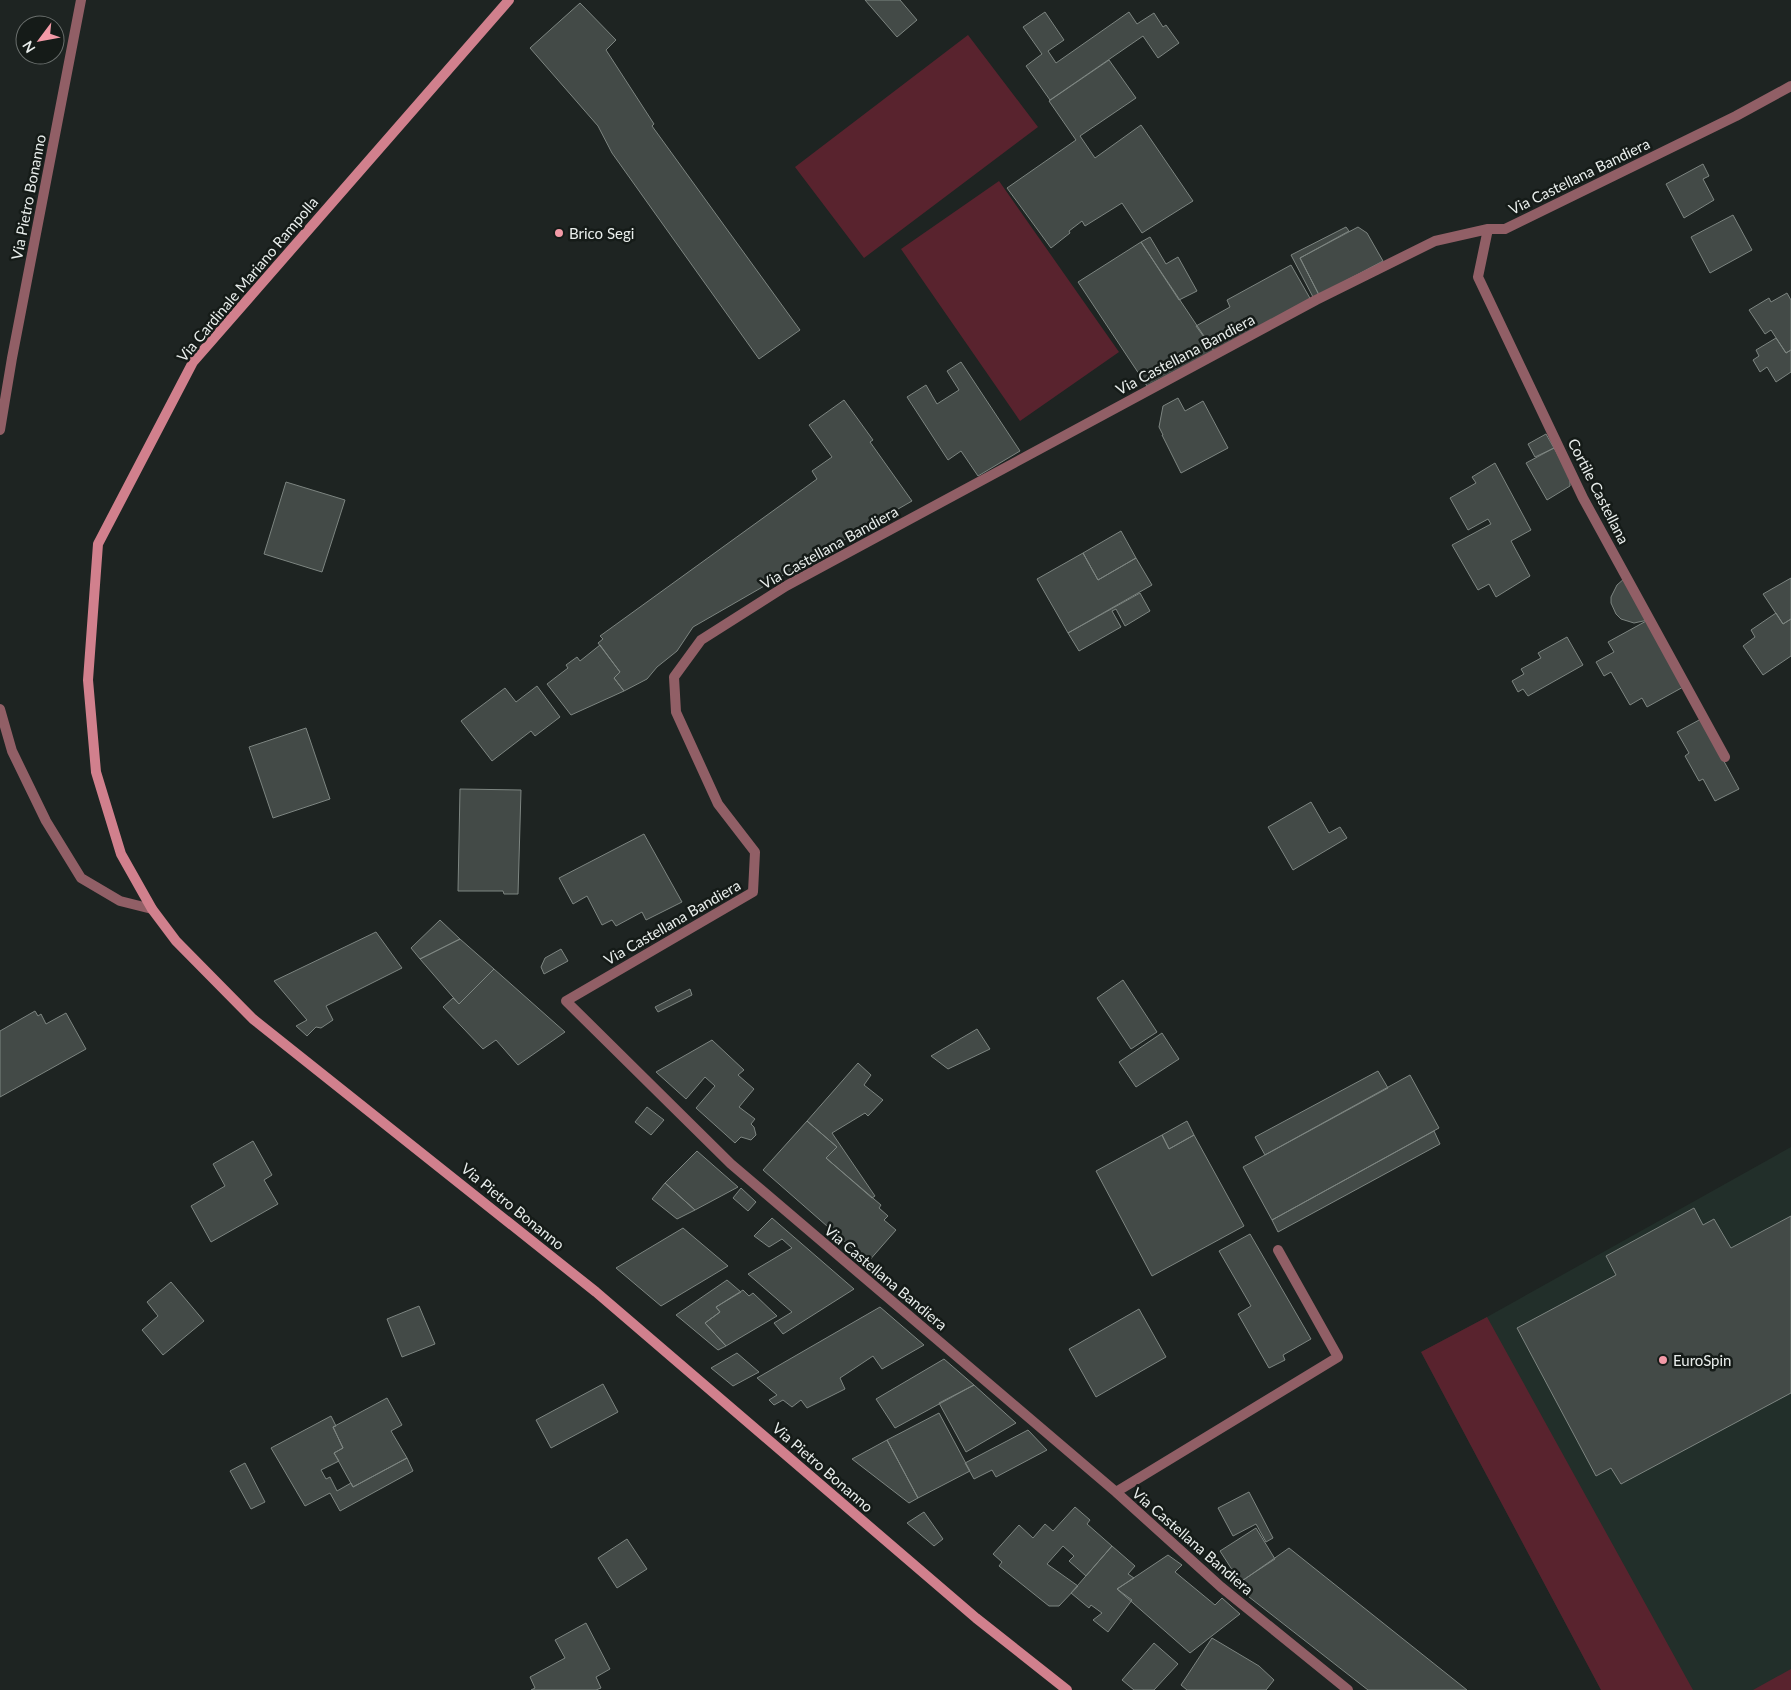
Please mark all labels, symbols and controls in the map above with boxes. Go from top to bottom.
north arrow [15,15,65,65]
text: N [18,38,39,56]
street label: Via Pietro Bonanno [7,133,49,261]
street label: Via Castellana Bandiera [1506,134,1652,218]
street label: Via Cardinale Mariano Rampolla [173,193,321,365]
place label: Brico Segi [569,224,634,242]
marker: Brico Segi [553,227,565,239]
street label: Via Castellana Bandiera [1113,310,1257,398]
street label: Cortile Castellana [1565,435,1633,547]
street label: Via Castellana Bandiera [757,502,901,592]
street label: Via Castellana Bandiera [601,876,743,968]
street label: Via Pietro Bonanno [458,1159,568,1253]
street label: Via Castellana Bandiera [821,1220,951,1334]
place label: EuroSpin [1673,1351,1732,1369]
marker: EuroSpin [1657,1354,1669,1366]
street label: Via Pietro Bonanno [769,1418,877,1516]
street label: Via Castellana Bandiera [1129,1483,1257,1599]

